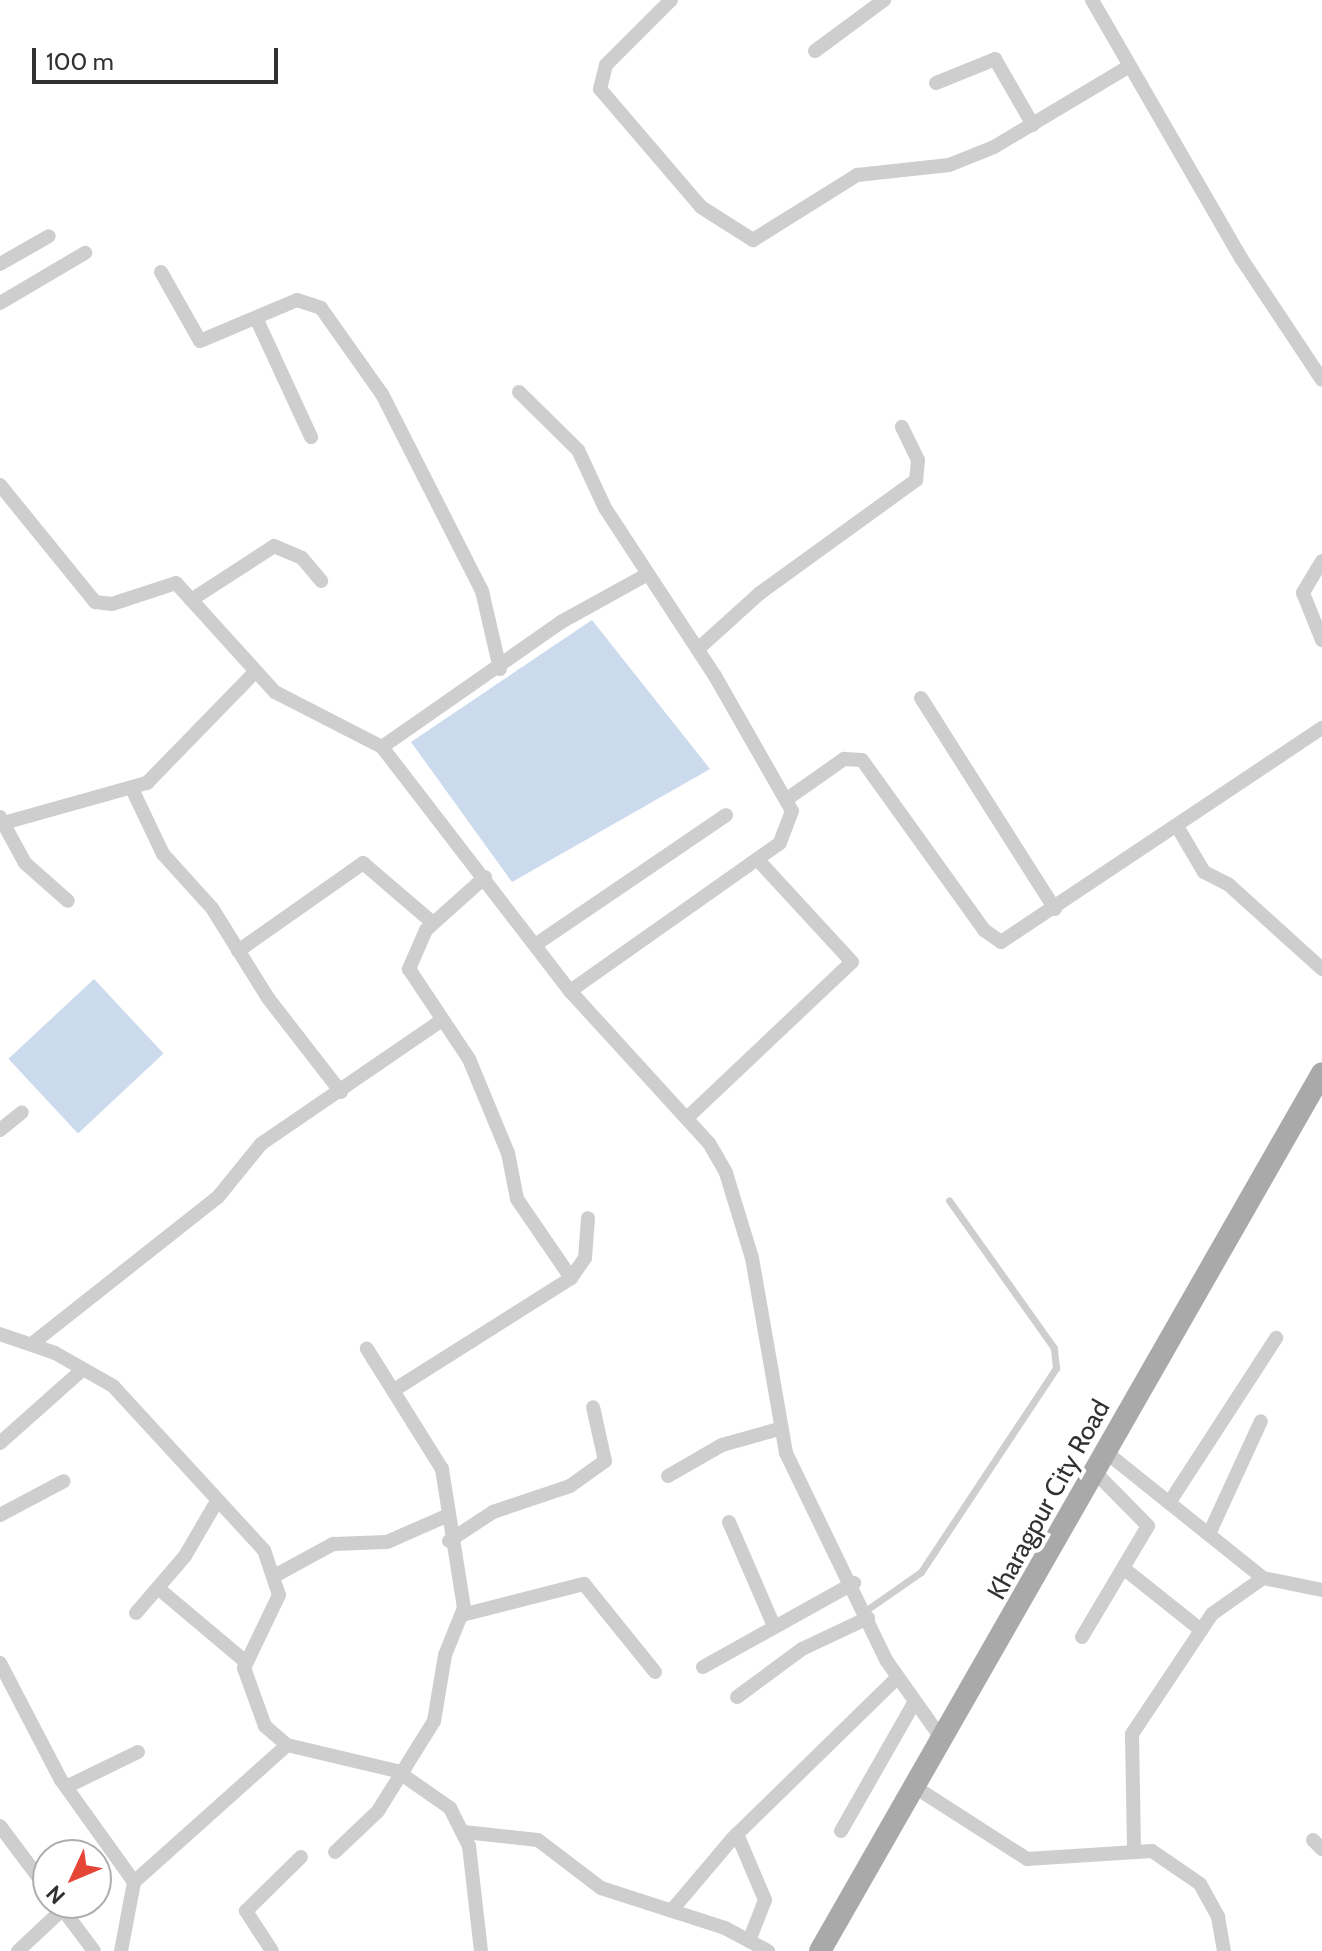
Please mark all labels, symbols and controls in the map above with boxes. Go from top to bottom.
scale bar [36,32,282,82]
text: 100 m [46,47,114,76]
street label: Kharagpur City Road [981,1395,1117,1605]
north arrow [32,1839,112,1919]
text: N [41,1880,71,1910]

